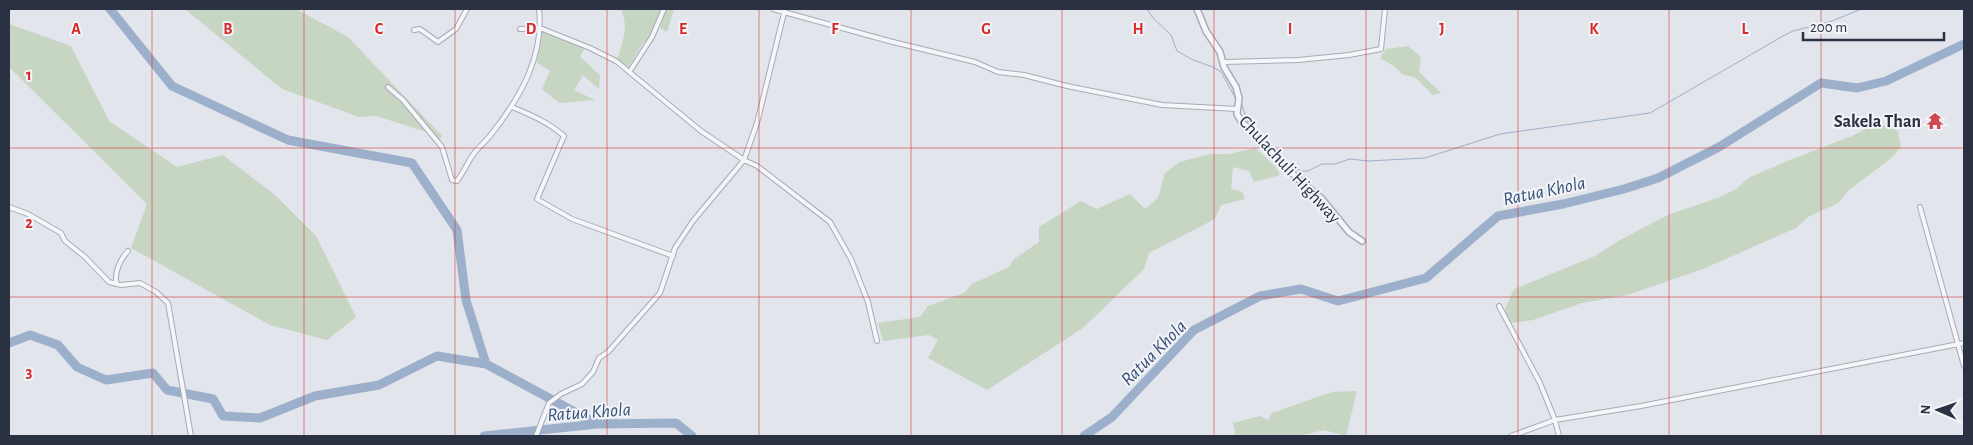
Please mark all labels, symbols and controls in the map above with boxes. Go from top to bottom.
scale bar [1803,10,1944,42]
text: 200 m [1810,20,1847,35]
text: A [71,21,81,37]
text: B [223,21,233,37]
text: C [375,21,384,37]
text: D [526,21,537,37]
text: E [679,21,687,37]
text: F [831,21,839,37]
text: G [981,21,991,37]
text: H [1132,21,1144,37]
text: I [1288,21,1292,37]
text: J [1439,21,1445,37]
text: K [1589,21,1599,37]
text: L [1742,21,1749,37]
text: 1 [26,67,32,83]
temple icon: Sakela Than [1925,111,1945,131]
street label: Chulachuli Highway [1235,112,1344,227]
place label: Sakela Than [1834,113,1921,131]
water label: Ratua Khola [1501,173,1587,209]
text: 2 [25,215,33,231]
water label: Ratua Khola [1118,317,1190,389]
text: 3 [26,364,33,380]
north arrow [1913,385,1963,435]
water label: Ratua Khola [547,400,632,425]
text: N [1919,404,1933,415]

